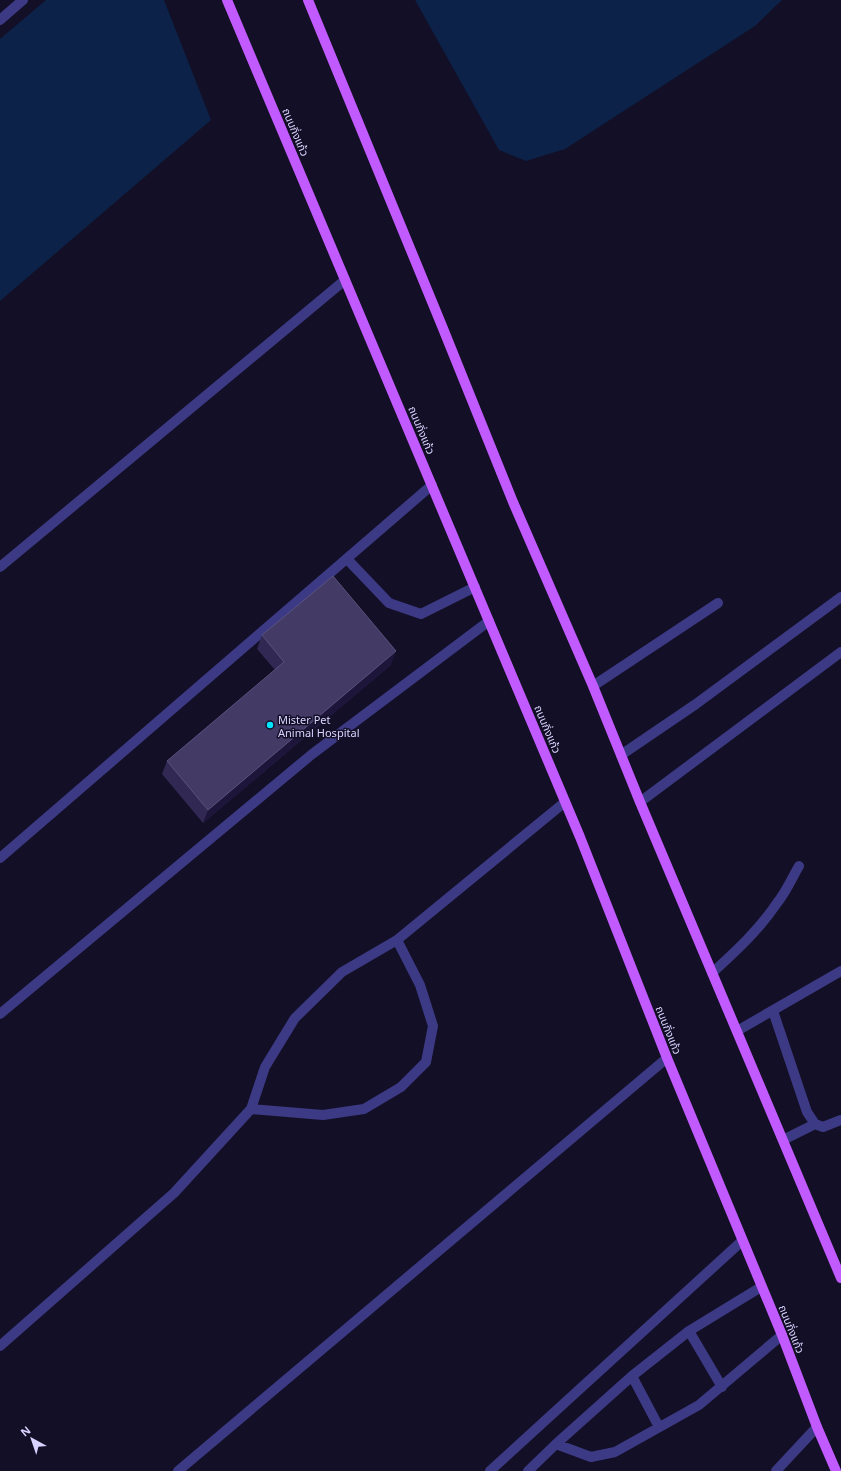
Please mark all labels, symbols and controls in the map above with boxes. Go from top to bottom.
street label: ถนนกิ่งแก้ว [279,106,313,158]
street label: ถนนกิ่งแก้ว [405,404,439,456]
street label: ถนนกิ่งแก้ว [531,703,565,755]
place label: Mister Pet Animal Hospital [278,712,359,740]
marker: Mister Pet Animal Hospital [265,720,275,730]
street label: ถนนกิ่งแก้ว [653,1004,685,1056]
street label: ถนนกิ่งแก้ว [776,1303,808,1355]
north arrow [12,1419,52,1459]
text: N [17,1422,34,1440]

